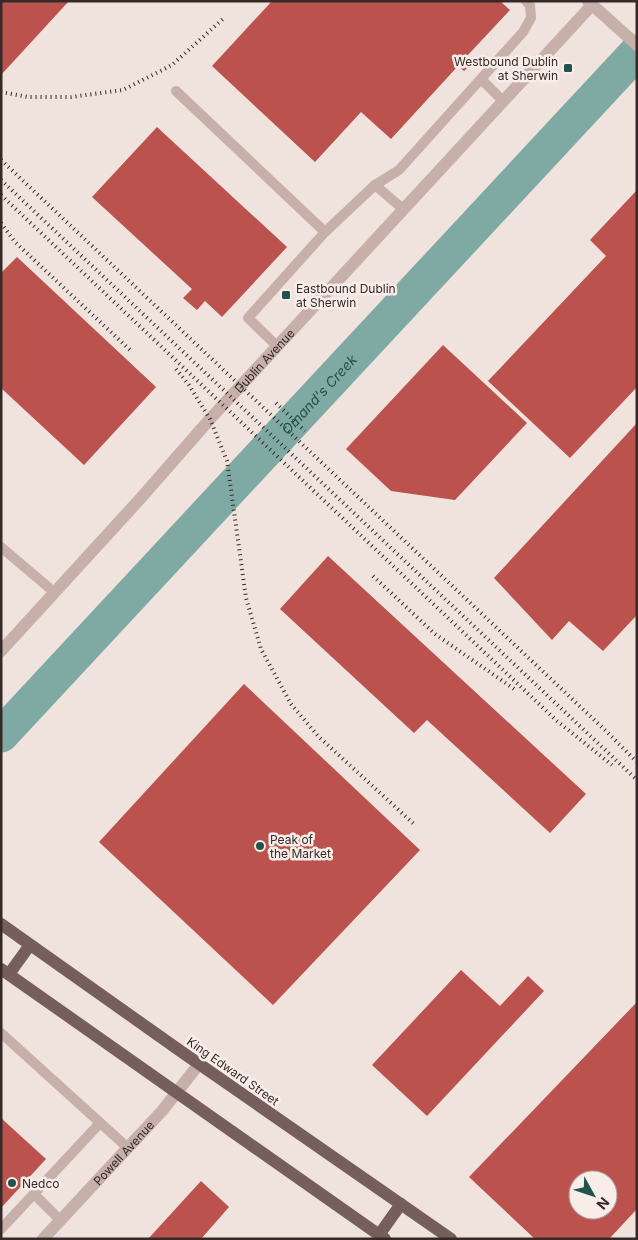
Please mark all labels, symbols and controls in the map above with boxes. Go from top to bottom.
place label: Westbound Dublin at Sherwin [454,54,558,83]
marker: Westbound Dublin at Sherwin [562,62,574,74]
place label: Eastbound Dublin at Sherwin [296,281,396,310]
marker: Eastbound Dublin at Sherwin [280,289,292,301]
street label: Dublin Avenue [231,325,297,395]
water label: Omand's Creek [277,350,360,437]
place label: Peak of the Market [270,832,331,861]
marker: Peak of the Market [254,840,266,852]
street label: King Edward Street [184,1034,282,1108]
street label: Powell Avenue [90,1117,157,1188]
north arrow [568,1170,618,1220]
place label: Nedco [22,1176,59,1191]
marker: Nedco [6,1177,18,1189]
text: N [593,1194,613,1213]

